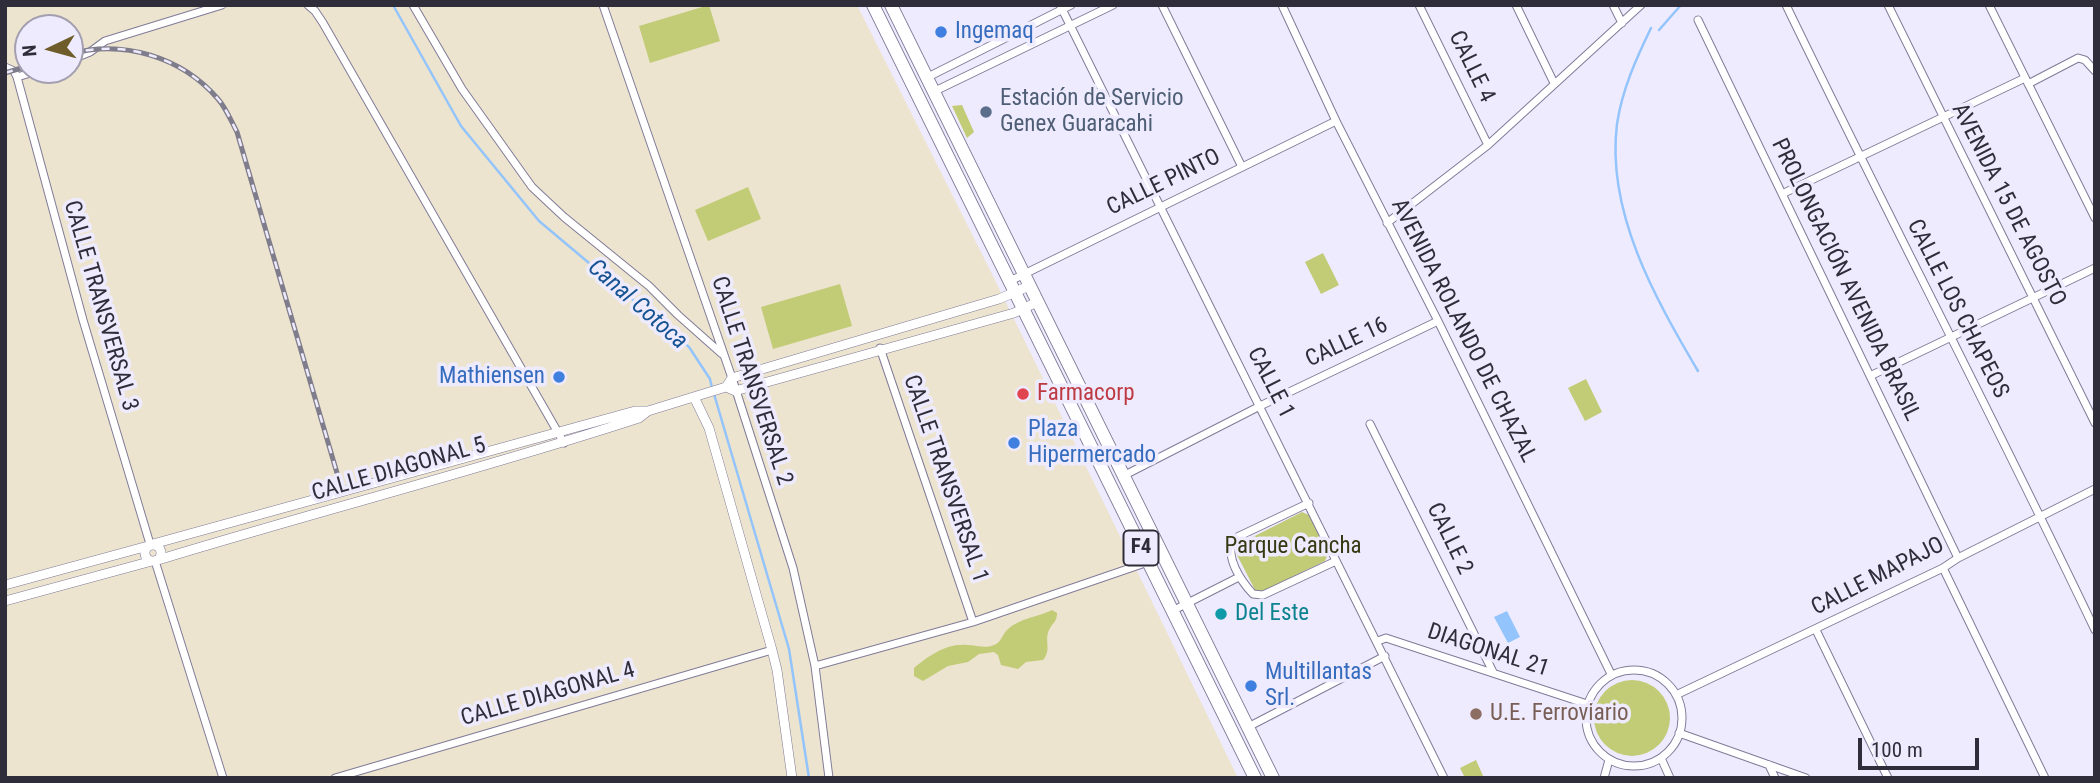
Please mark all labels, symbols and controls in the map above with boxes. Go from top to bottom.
north arrow [14,14,84,84]
place label: Ingemaq [955,18,1034,46]
marker: Ingemaq [933,24,949,40]
street label: CALLE 4 [1442,27,1500,107]
text: N [18,44,42,58]
place label: Estación de Servicio Genex Guaracahi [1000,85,1184,139]
street label: AVENIDA 15 DE AGOSTO [1945,99,2071,311]
marker: Estación de Servicio Genex Guaracahi [978,104,994,120]
street label: PROLONGACIÓN AVENIDA BRASIL [1765,134,1925,426]
street label: CALLE PINTO [1103,144,1225,222]
street label: AVENIDA ROLANDO DE CHAZAL [1384,195,1542,467]
street label: CALLE TRANSVERSAL 3 [57,198,143,414]
street label: CALLE LOS CHAPEOS [1900,215,2014,403]
water label: Canal Cotoca [581,254,693,356]
street label: CALLE TRANSVERSAL 2 [704,273,798,489]
street label: CALLE 16 [1301,312,1393,374]
street label: CALLE 1 [1240,343,1300,423]
place label: Mathiensen [439,363,545,391]
marker: Mathiensen [551,369,567,385]
street label: CALLE TRANSVERSAL 1 [896,372,994,586]
place label: Farmacorp [1037,380,1135,408]
marker: Farmacorp [1015,386,1031,402]
place label: Plaza Hipermercado [1028,416,1156,470]
street label: CALLE DIAGONAL 5 [309,432,489,508]
marker: Plaza Hipermercado [1006,435,1022,451]
street label: CALLE 2 [1420,499,1478,579]
road number: F4 [1124,530,1158,566]
street label: CALLE MAPAJO [1807,532,1949,622]
park label: Parque Cancha [1224,533,1362,561]
place label: Del Este [1235,600,1309,628]
marker: Del Este [1213,606,1229,622]
street label: DIAGONAL 21 [1424,618,1552,684]
street label: CALLE DIAGONAL 4 [458,657,638,733]
place label: Multillantas Srl. [1265,659,1372,713]
marker: Multillantas Srl. [1243,678,1259,694]
place label: U.E. Ferroviario [1490,700,1628,728]
marker: U.E. Ferroviario [1468,706,1484,722]
scale bar [1862,724,1983,768]
text: 100 m [1871,738,1923,762]

